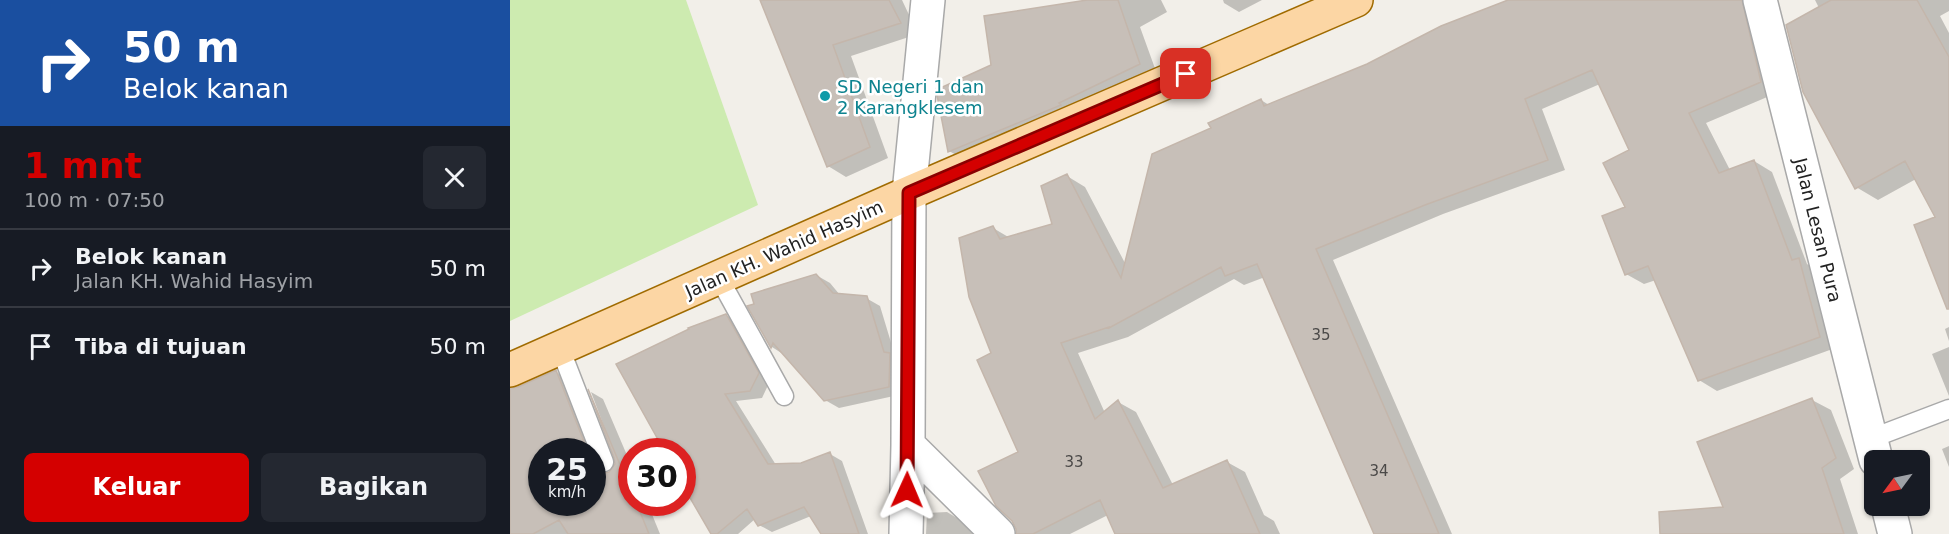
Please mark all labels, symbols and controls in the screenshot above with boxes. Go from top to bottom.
text: 50 m [123,23,240,72]
icon: right [24,24,102,102]
pin [1160,48,1211,99]
icon: arrive [1169,57,1202,90]
text: Belok kanan [123,73,289,104]
place label: SD Negeri 1 dan 2 Karangklesem [837,76,984,118]
marker: SD Negeri 1 dan 2 Karangklesem [818,89,832,103]
text: 1 mnt [24,145,142,186]
button: close [423,146,486,209]
street label: Jalan Lesan Pura [1790,155,1846,304]
text: 100 m · 07:50 [24,188,165,212]
street label: Jalan KH. Wahid Hasyim [681,196,886,303]
text: Belok kanan [75,244,227,269]
icon: right [24,252,57,285]
text: 50 m [430,256,486,281]
text: Jalan KH. Wahid Hasyim [75,269,313,293]
house number: 35 [1311,326,1331,344]
icon: arrive [24,330,57,363]
text: Tiba di tujuan [75,334,247,359]
text: 50 m [430,334,486,359]
speed limit sign: 30 [618,438,696,516]
north arrow [1864,450,1930,516]
map controls [1864,450,1930,516]
text: 25 [546,452,588,487]
button: Keluar [24,453,249,522]
button: Bagikan [261,453,486,522]
house number: 33 [1064,453,1084,471]
position arrow [875,458,939,522]
house number: 34 [1369,462,1389,480]
text: km/h [548,483,586,501]

